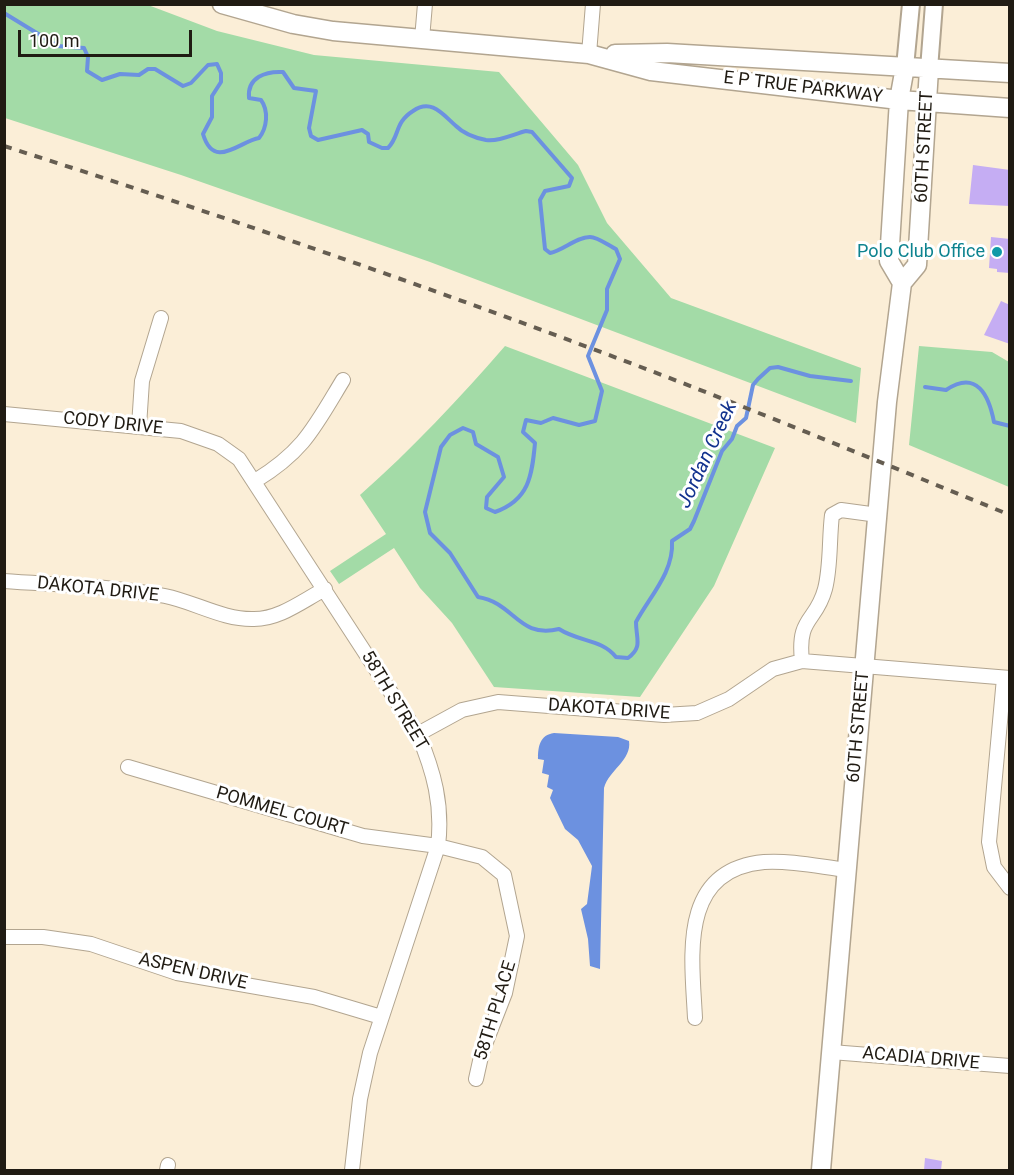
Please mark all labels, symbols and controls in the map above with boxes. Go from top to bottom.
scale bar [21,18,195,56]
text: 100 m [29,30,80,51]
street label: E P TRUE PARKWAY [722,68,884,108]
street label: 60TH STREET [911,90,939,204]
place label: Polo Club Office [857,241,985,263]
marker: Polo Club Office [990,245,1004,259]
water label: Jordan Creek [673,398,743,512]
street label: CODY DRIVE [62,408,164,440]
street label: DAKOTA DRIVE [36,573,160,607]
street label: 58TH STREET [356,647,432,755]
street label: 60TH STREET [843,670,875,784]
street label: DAKOTA DRIVE [547,695,671,725]
street label: POMMEL COURT [213,783,351,841]
street label: ASPEN DRIVE [137,949,249,995]
street label: 58TH PLACE [471,959,521,1063]
street label: ACADIA DRIVE [861,1043,981,1075]

